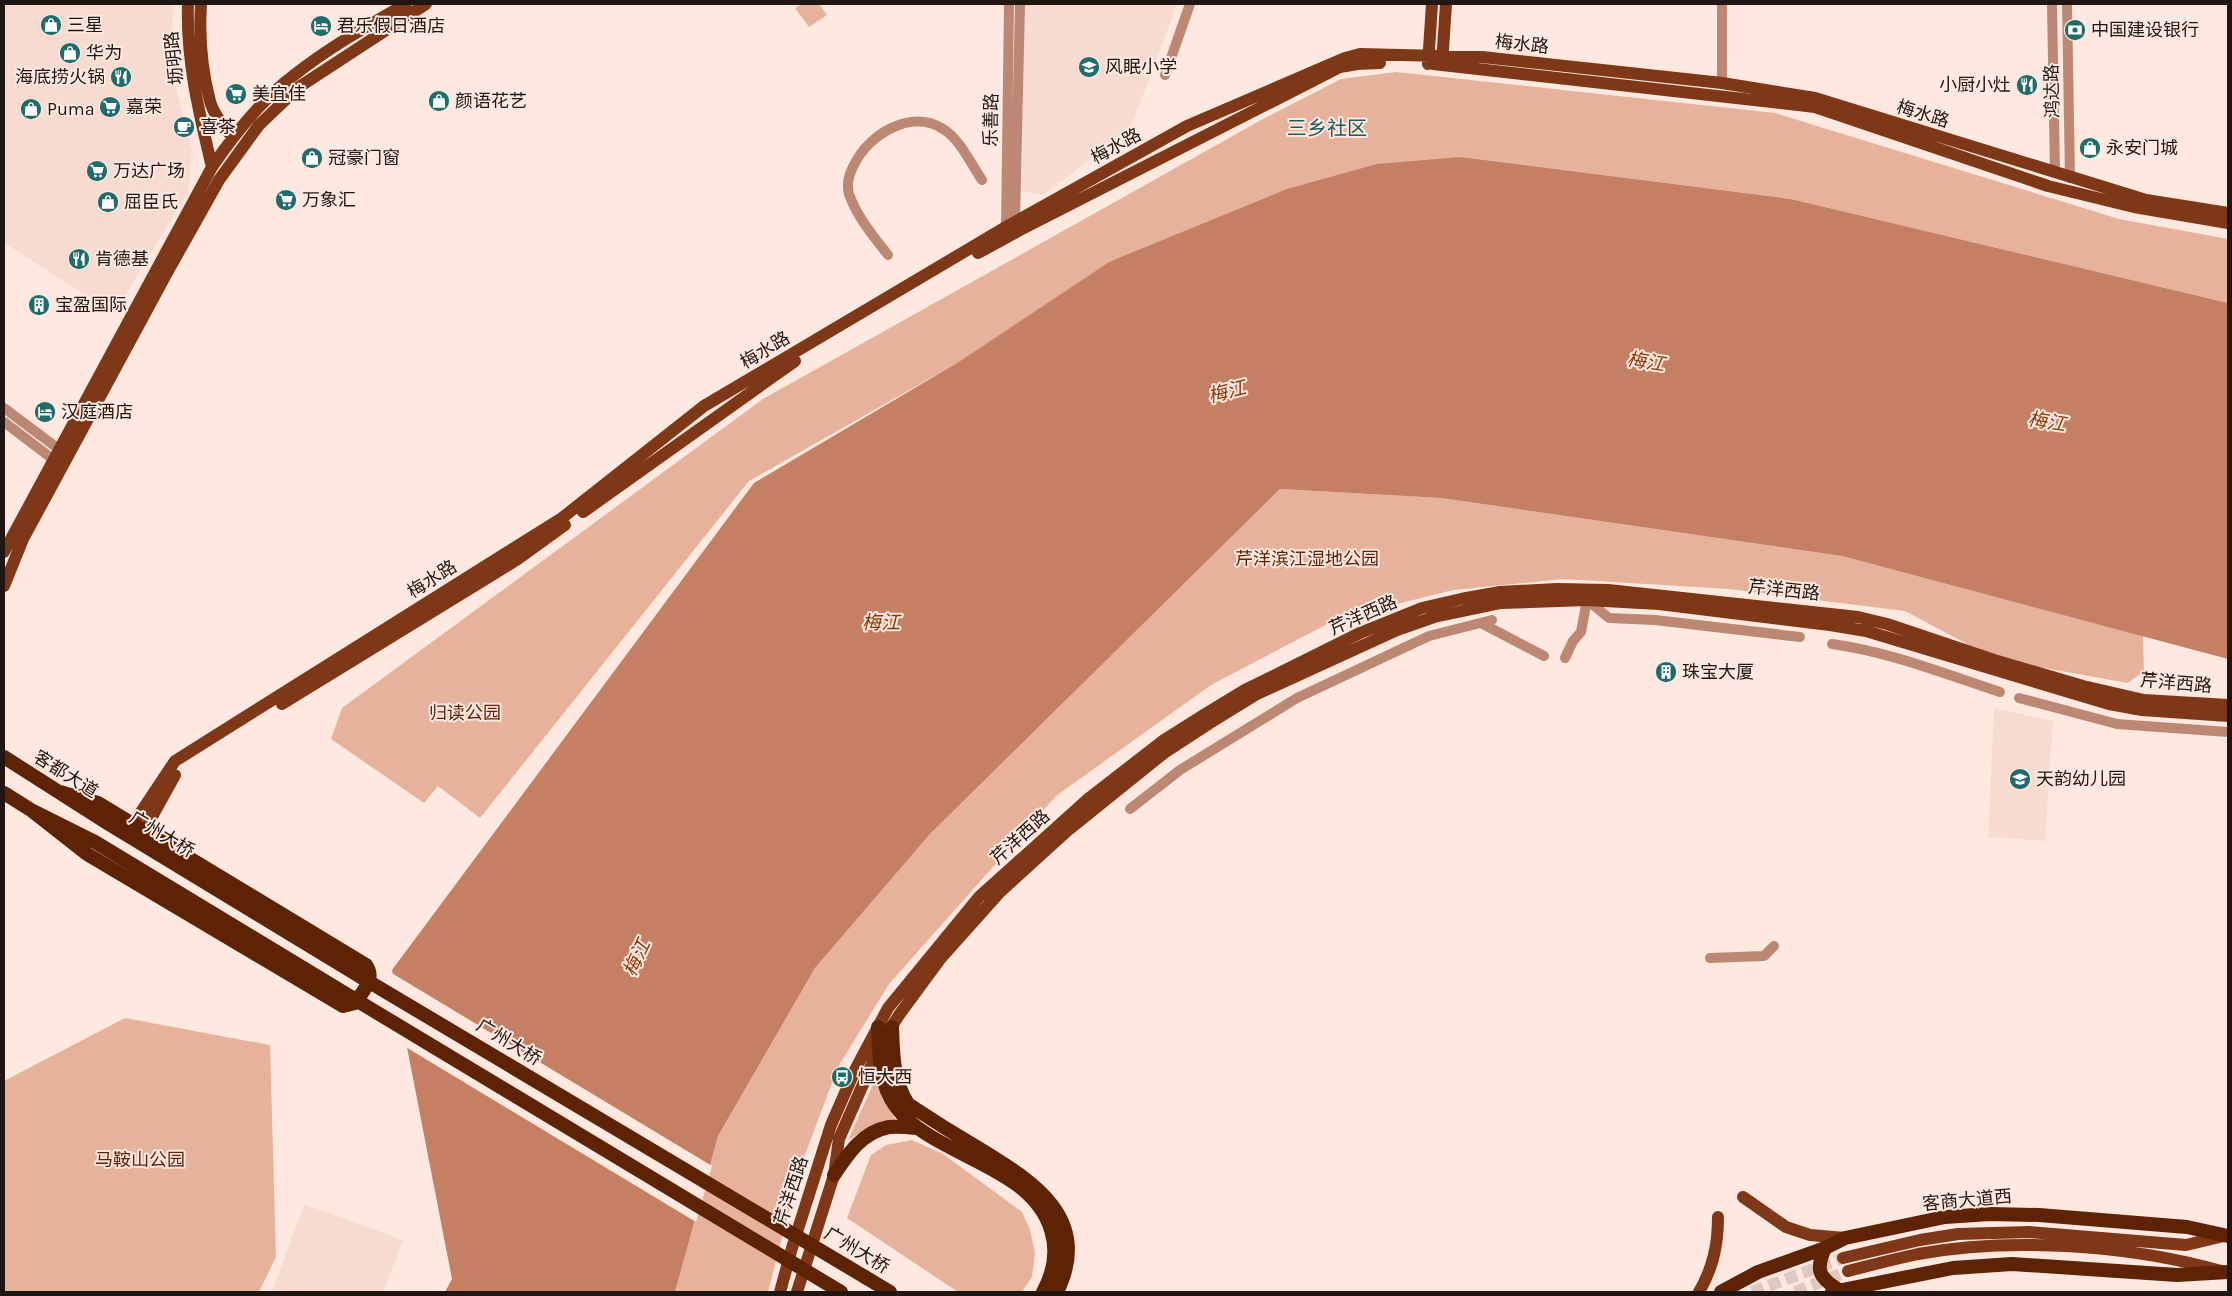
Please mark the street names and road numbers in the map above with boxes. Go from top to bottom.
street label: 坜明路 [160,30,188,86]
street label: 梅水路 [1494,30,1550,58]
street label: 鸿达路 [2041,64,2063,118]
street label: 乐善路 [980,93,1002,147]
street label: 梅水路 [1894,96,1952,132]
street label: 梅水路 [1087,123,1145,169]
street label: 梅水路 [736,327,794,373]
street label: 梅水路 [403,555,461,603]
street label: 芹洋西路 [1747,575,1821,605]
street label: 芹洋西路 [1326,590,1400,640]
street label: 芹洋西路 [2139,669,2213,697]
street label: 客都大道 [30,746,102,802]
street label: 芹洋西路 [986,805,1054,869]
street label: 广州大桥 [125,806,199,862]
street label: 广州大桥 [472,1014,546,1070]
street label: 芹洋西路 [769,1153,813,1229]
street label: 客商大道西 [1921,1185,2013,1215]
street label: 广州大桥 [820,1222,894,1278]

